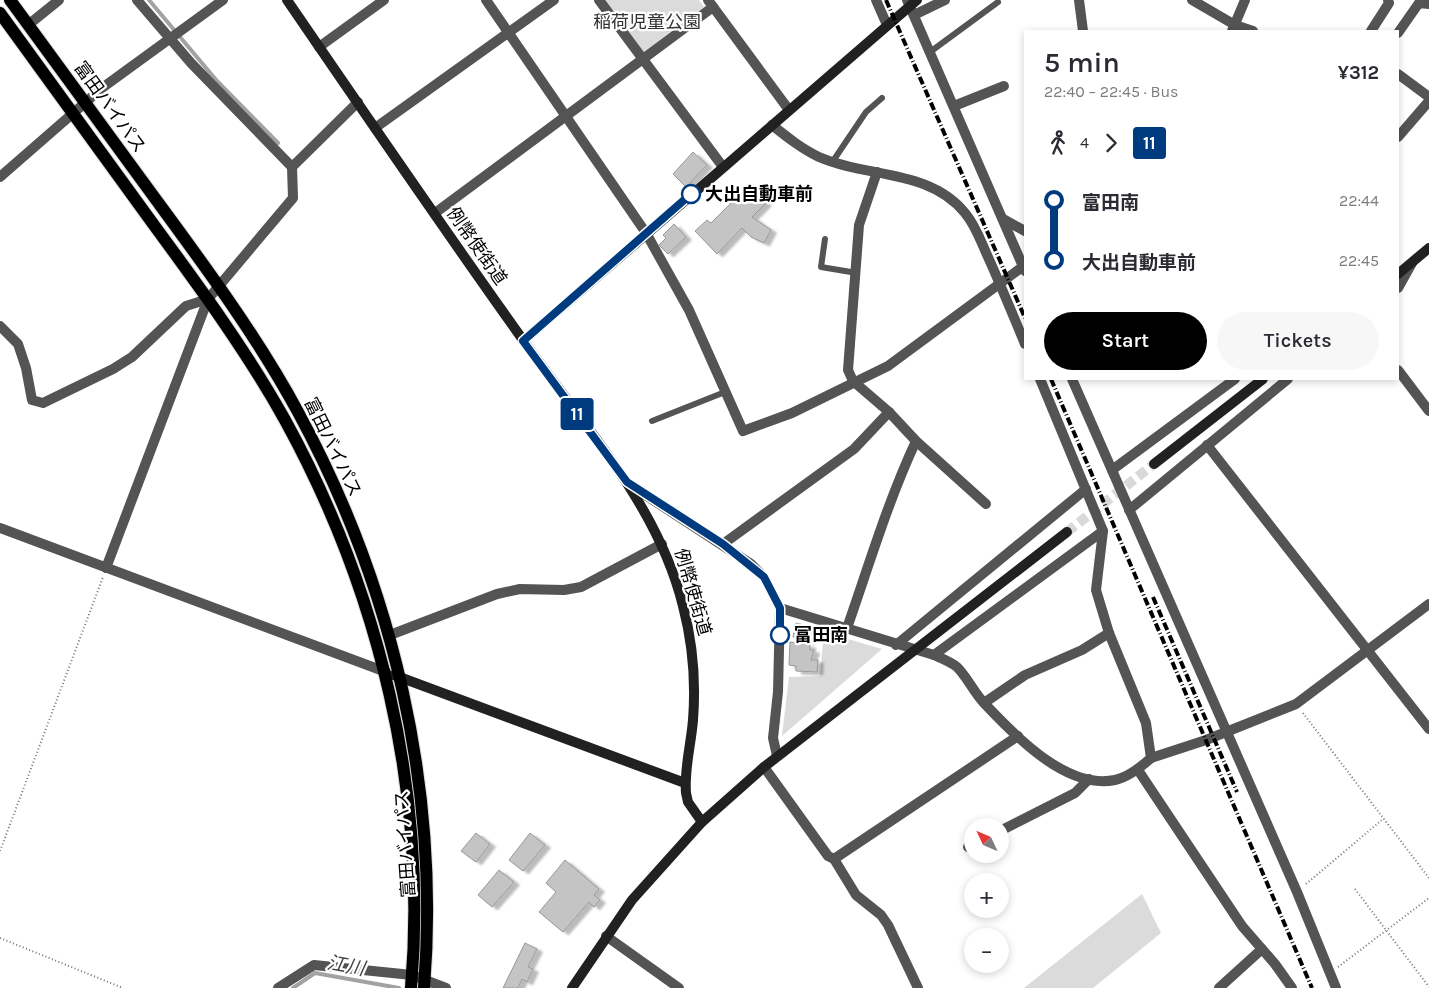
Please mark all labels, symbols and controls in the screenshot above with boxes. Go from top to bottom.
park label: 稲荷児童公園 [593,11,701,33]
text: 5 min [1044,46,1120,79]
street label: 富田バイパス [69,57,151,157]
text: ¥312 [1338,62,1379,84]
text: 22:40 – 22:45 · Bus [1044,82,1179,101]
icon: walk [1044,129,1072,157]
icon: forward [1097,129,1125,157]
text: 11 [1143,132,1156,154]
text: 4 [1080,133,1089,152]
place label: 大出自動車前 [705,183,813,205]
marker: 大出自動車前 [681,184,701,204]
text: 22:44 [1339,191,1379,210]
text: 富田南 [1082,192,1139,214]
street label: 例幣使街道 [442,203,512,289]
text: 22:45 [1339,251,1379,270]
text: 大出自動車前 [1082,252,1196,274]
button: Start [1044,312,1207,370]
button: Tickets [1217,312,1379,370]
street label: 富田バイパス [300,394,366,500]
line badge: 11 [554,398,600,430]
text: 11 [571,403,583,425]
street label: 例幣使街道 [670,546,716,638]
place label: 富田南 [794,624,848,646]
marker: 富田南 [770,625,790,645]
street label: 富田バイパス [390,790,420,898]
north arrow [964,818,1009,862]
map controls [964,818,1009,973]
button: + [964,873,1009,918]
button: − [964,928,1009,973]
water label: 江川 [325,952,368,980]

